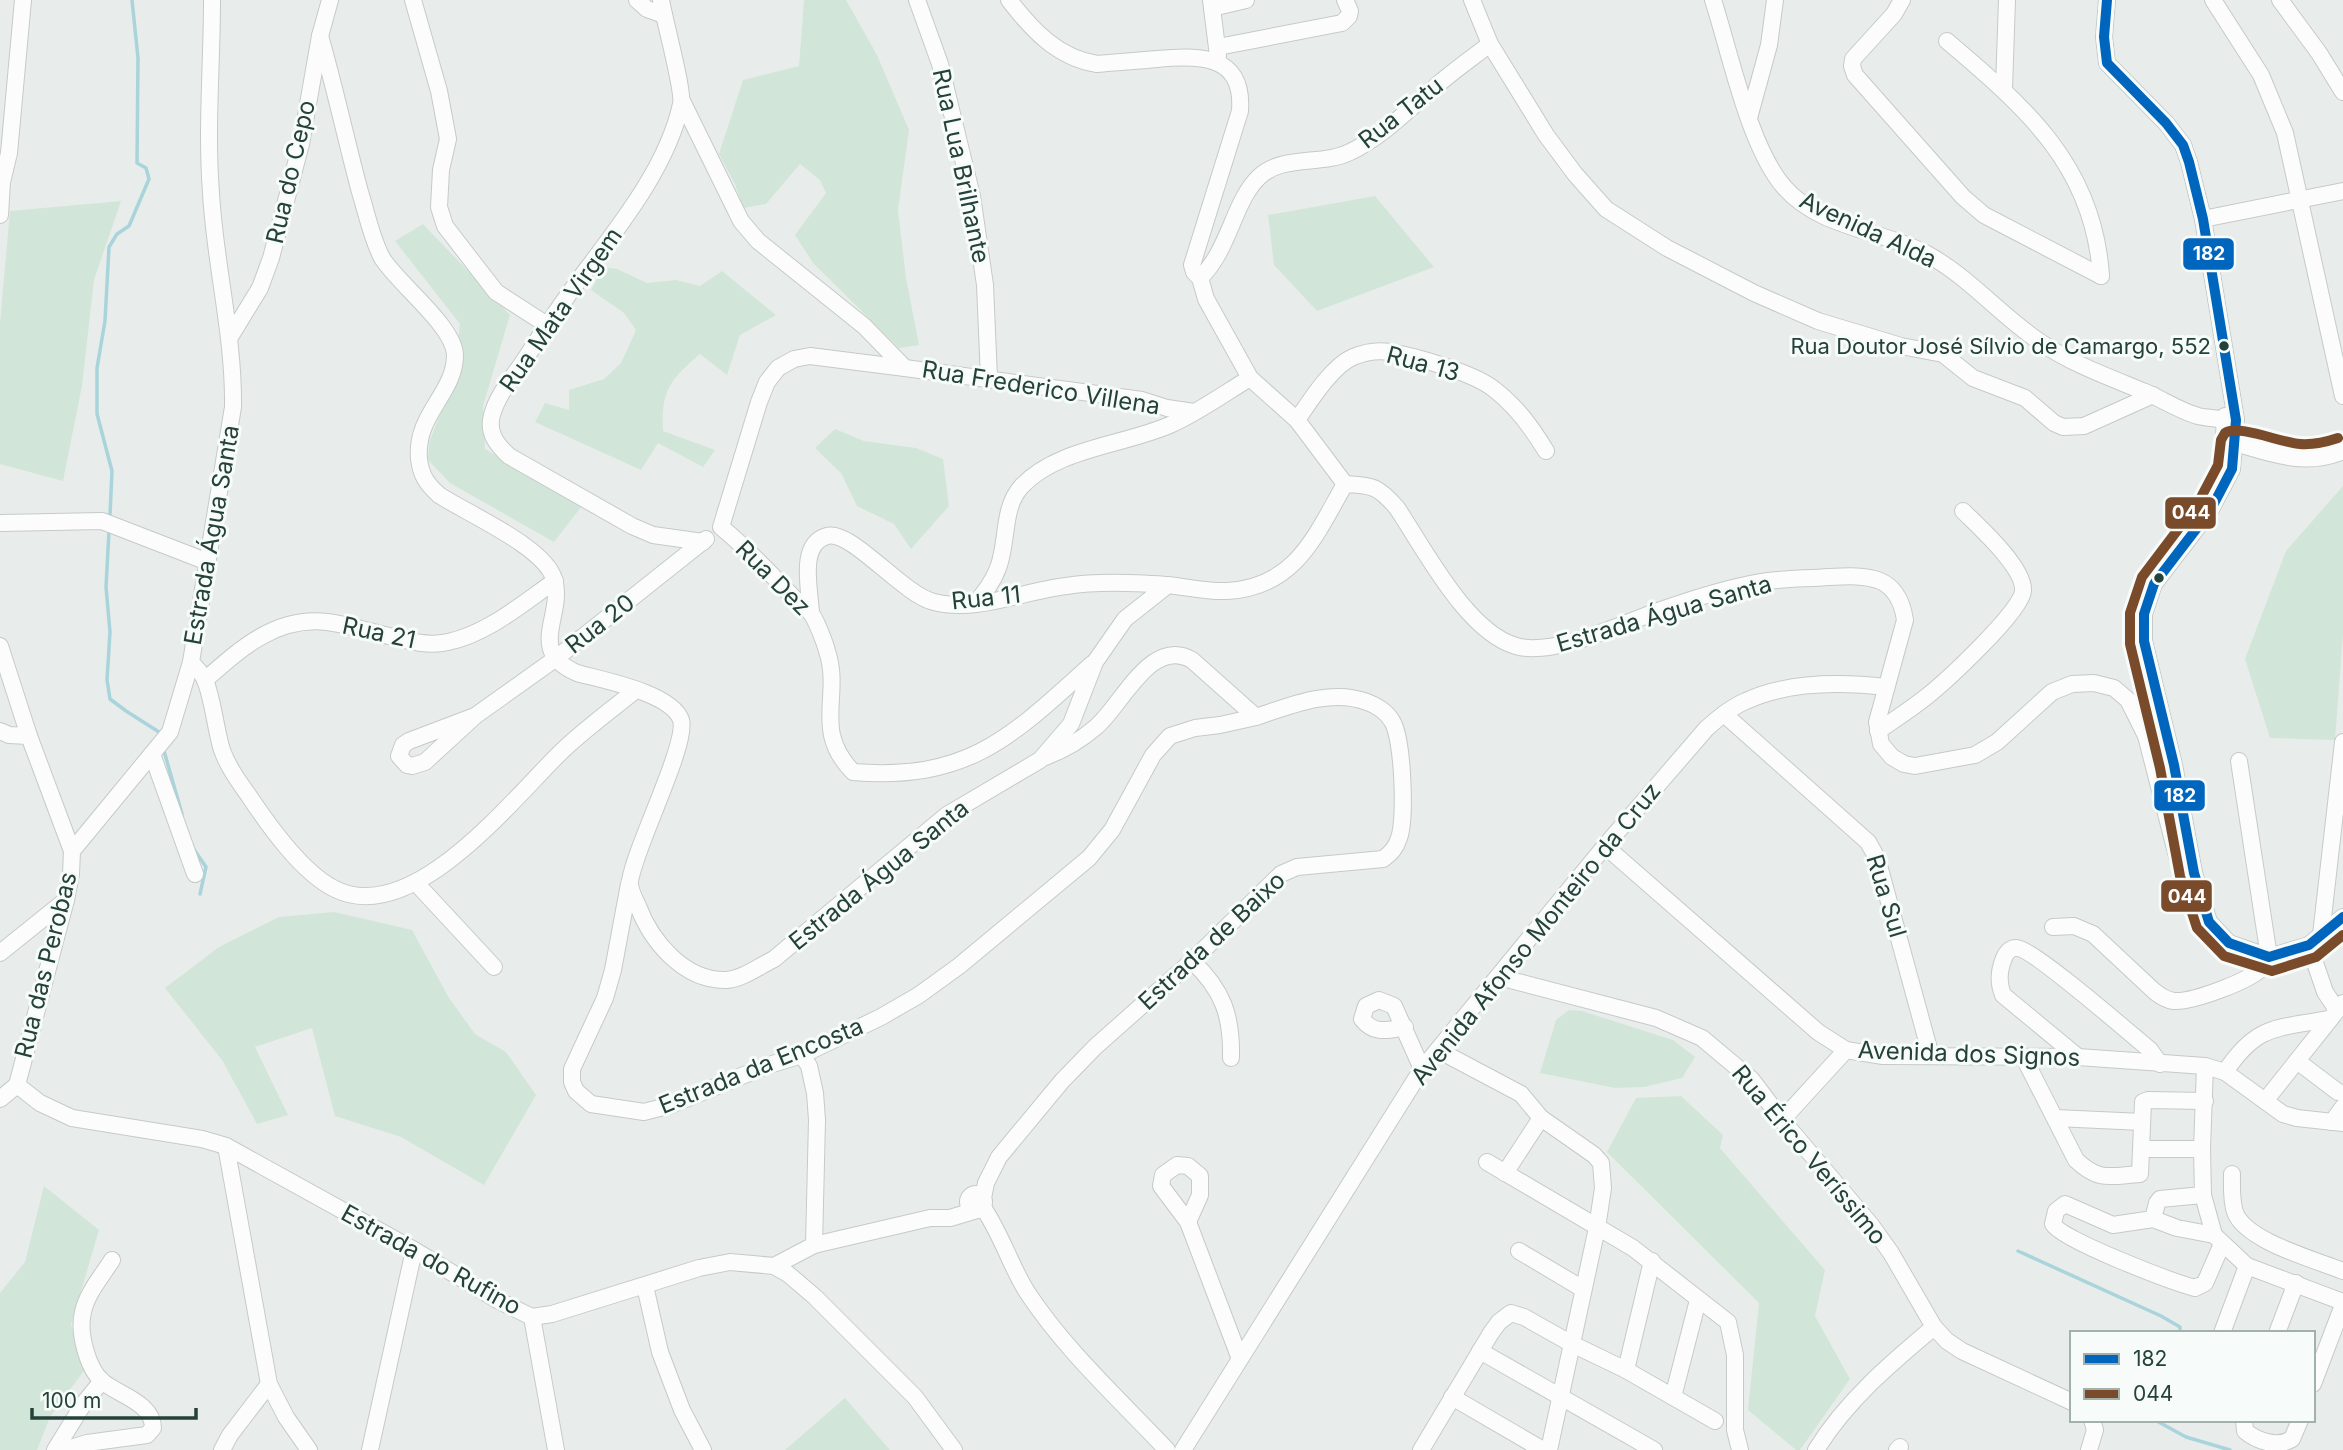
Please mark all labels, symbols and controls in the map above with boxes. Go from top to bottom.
street label: Rua Lua Brilhante [927,66,996,266]
street label: Rua Tatu [1353,71,1449,155]
street label: Rua do Cepo [260,97,321,246]
street label: Avenida Alda [1795,185,1941,274]
street label: Rua Mata Virgem [493,222,628,397]
line badge: 182 [2182,237,2235,271]
text: 182 [2193,242,2225,265]
place label: Rua Doutor José Sílvio de Camargo, 552 [1790,333,2211,359]
marker: Rua Doutor José Sílvio de Camargo, 552 [2217,339,2231,353]
street label: Rua 13 [1383,340,1463,387]
street label: Rua Frederico Villena [920,354,1162,421]
street label: Estrada Água Santa [177,423,245,647]
line badge: 044 [2164,496,2217,530]
text: 044 [2172,501,2210,524]
street label: Rua Dez [730,534,817,621]
street label: Estrada Água Santa [1553,568,1775,658]
unlabelled marker [2152,571,2166,585]
street label: Rua 11 [950,579,1022,616]
street label: Rua 20 [559,588,640,660]
street label: Rua 21 [340,611,418,654]
street label: Avenida Afonso Monteiro da Cruz [1405,777,1667,1091]
line badge: 182 [2153,779,2206,812]
text: 182 [2164,784,2196,807]
street label: Estrada Água Santa [782,793,974,956]
street label: Rua Sul [1860,851,1913,941]
street label: Estrada de Baixo [1132,865,1291,1016]
street label: Rua das Perobas [8,869,83,1061]
line badge: 044 [2160,879,2213,913]
text: 044 [2168,885,2206,908]
street label: Estrada da Encosta [654,1011,867,1120]
street label: Avenida dos Signos [1857,1035,2081,1072]
street label: Rua Érico Veríssimo [1726,1058,1894,1250]
street label: Estrada do Rufino [336,1198,526,1321]
legend [2070,1331,2315,1422]
text: 182 [2133,1346,2167,1371]
scale bar [32,1376,196,1420]
text: 044 [2133,1381,2173,1406]
text: 100 m [42,1388,101,1413]

